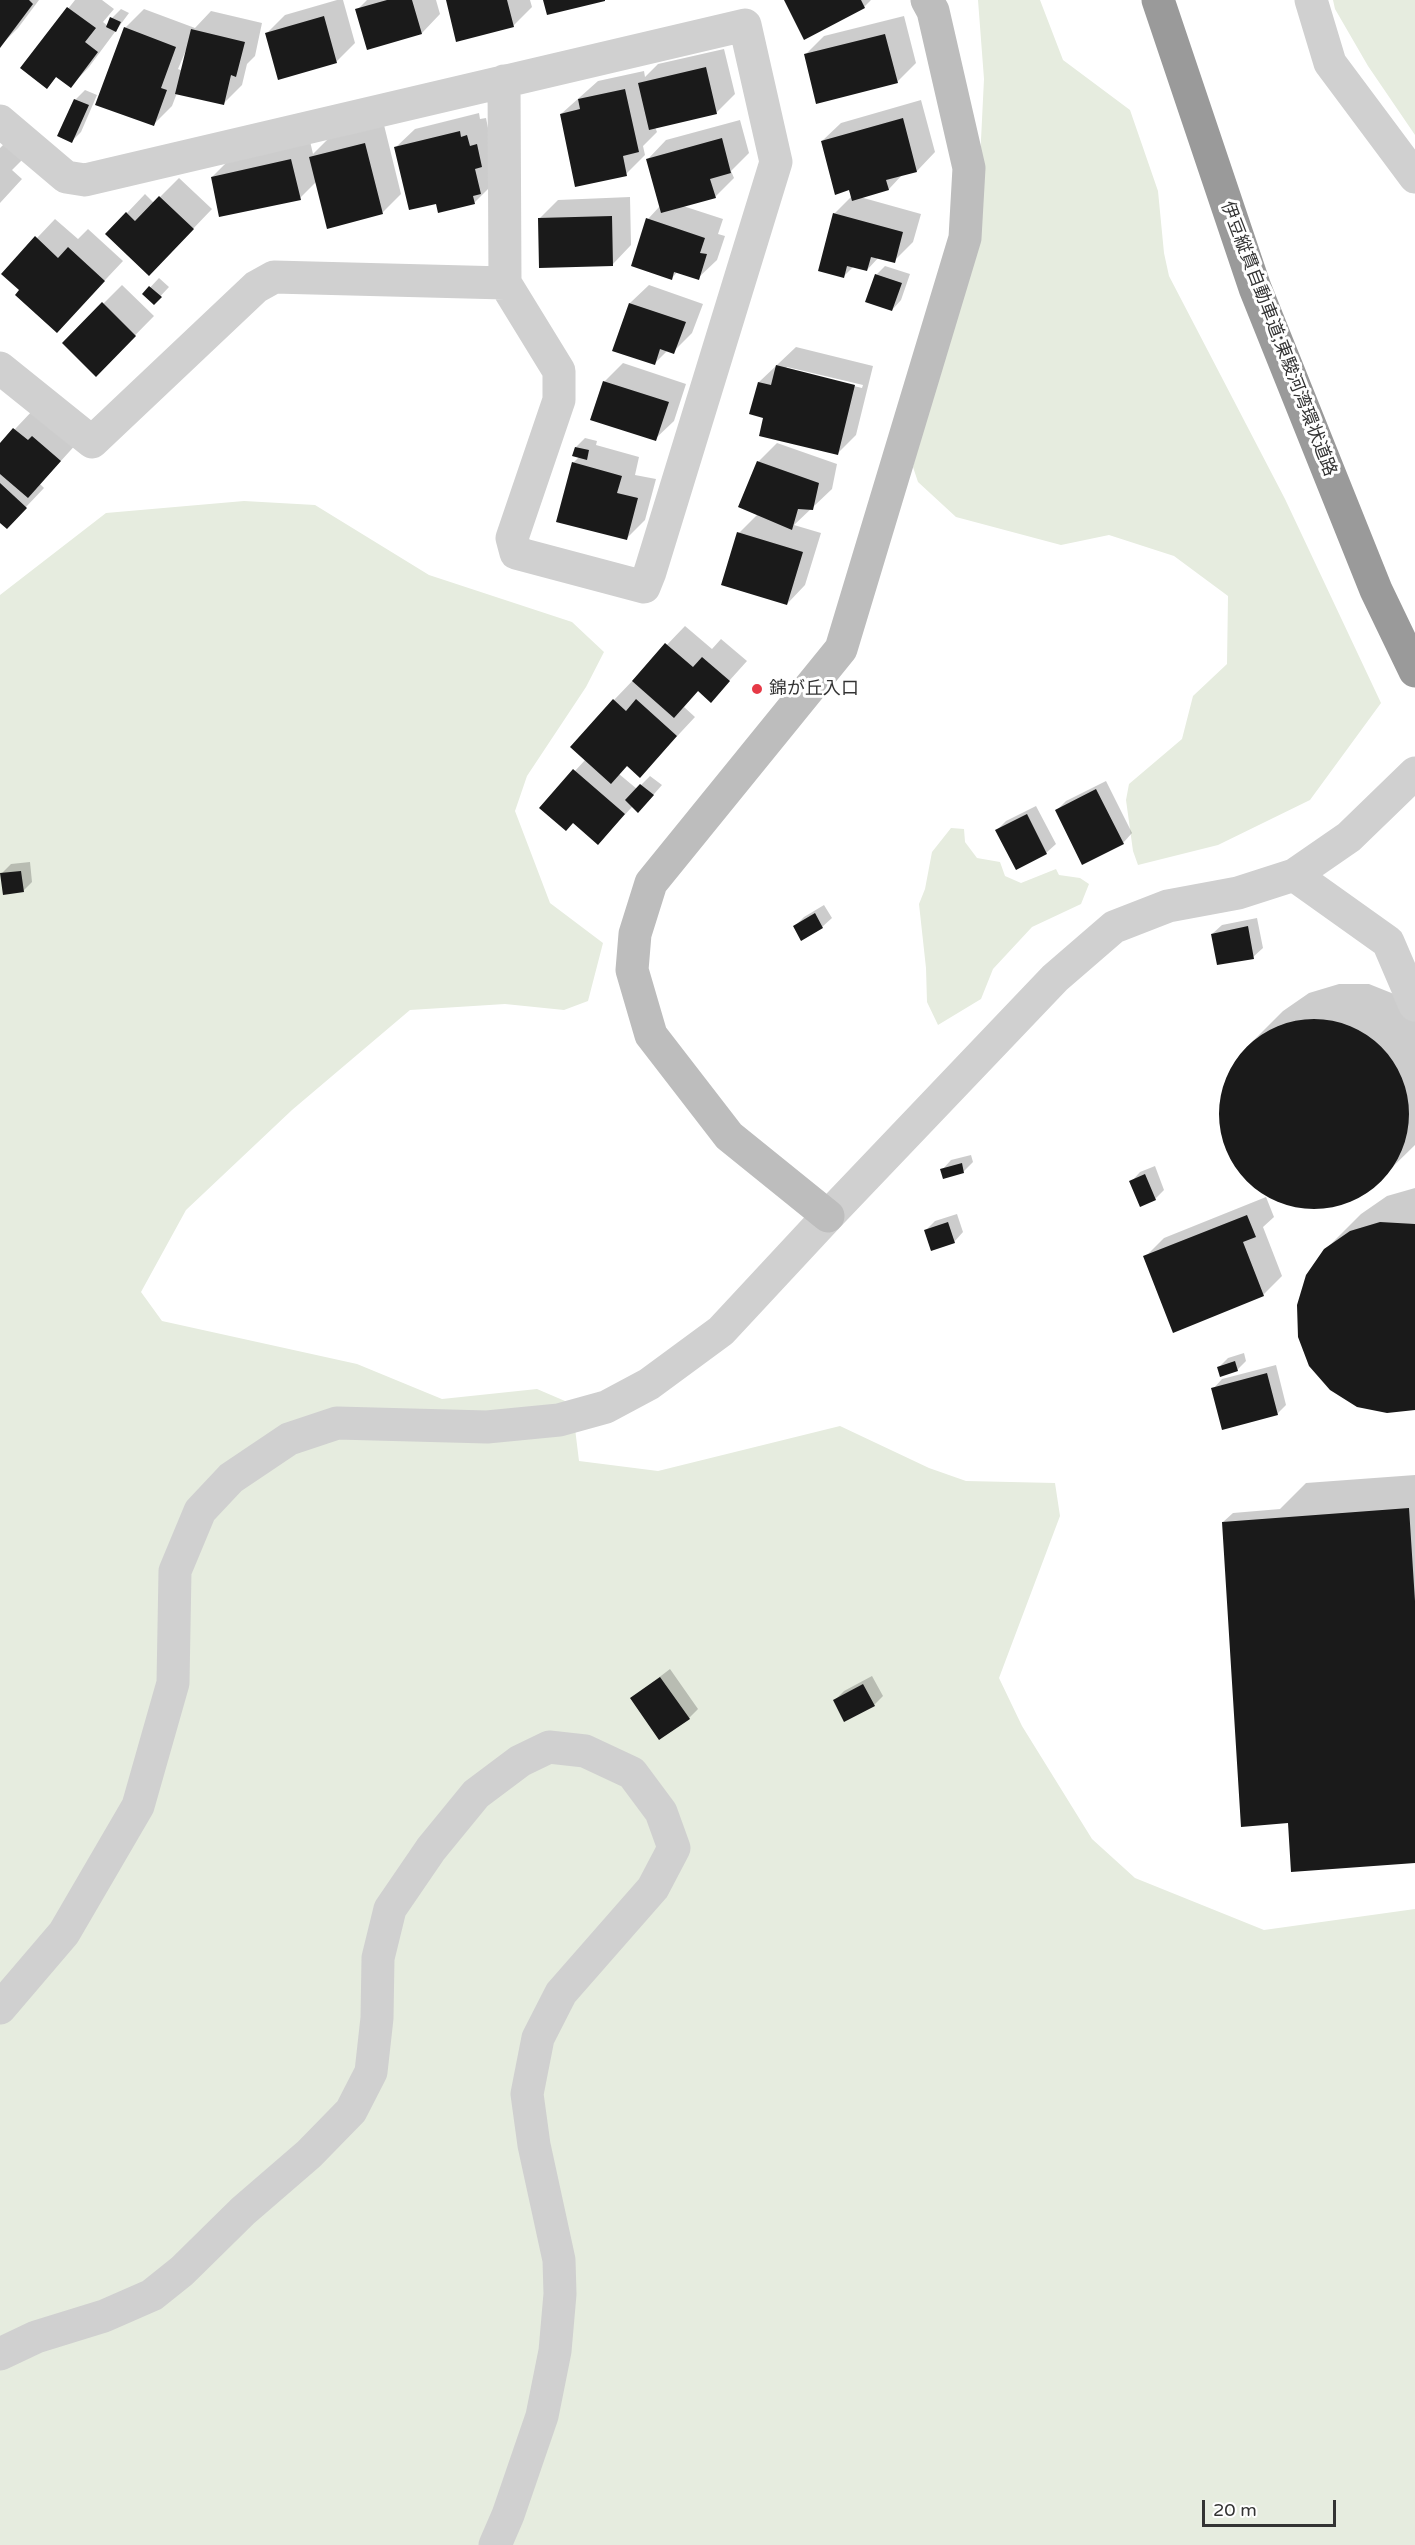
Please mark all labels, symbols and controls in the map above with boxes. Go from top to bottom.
street label: 伊豆縦貫自動車道;東駿河湾環状道路 [1215,199,1341,479]
place label: 錦が丘入口 [769,678,859,700]
marker: 錦が丘入口 [750,682,764,696]
scale bar [1205,2488,1338,2526]
text: 20 m [1213,2499,1257,2521]

